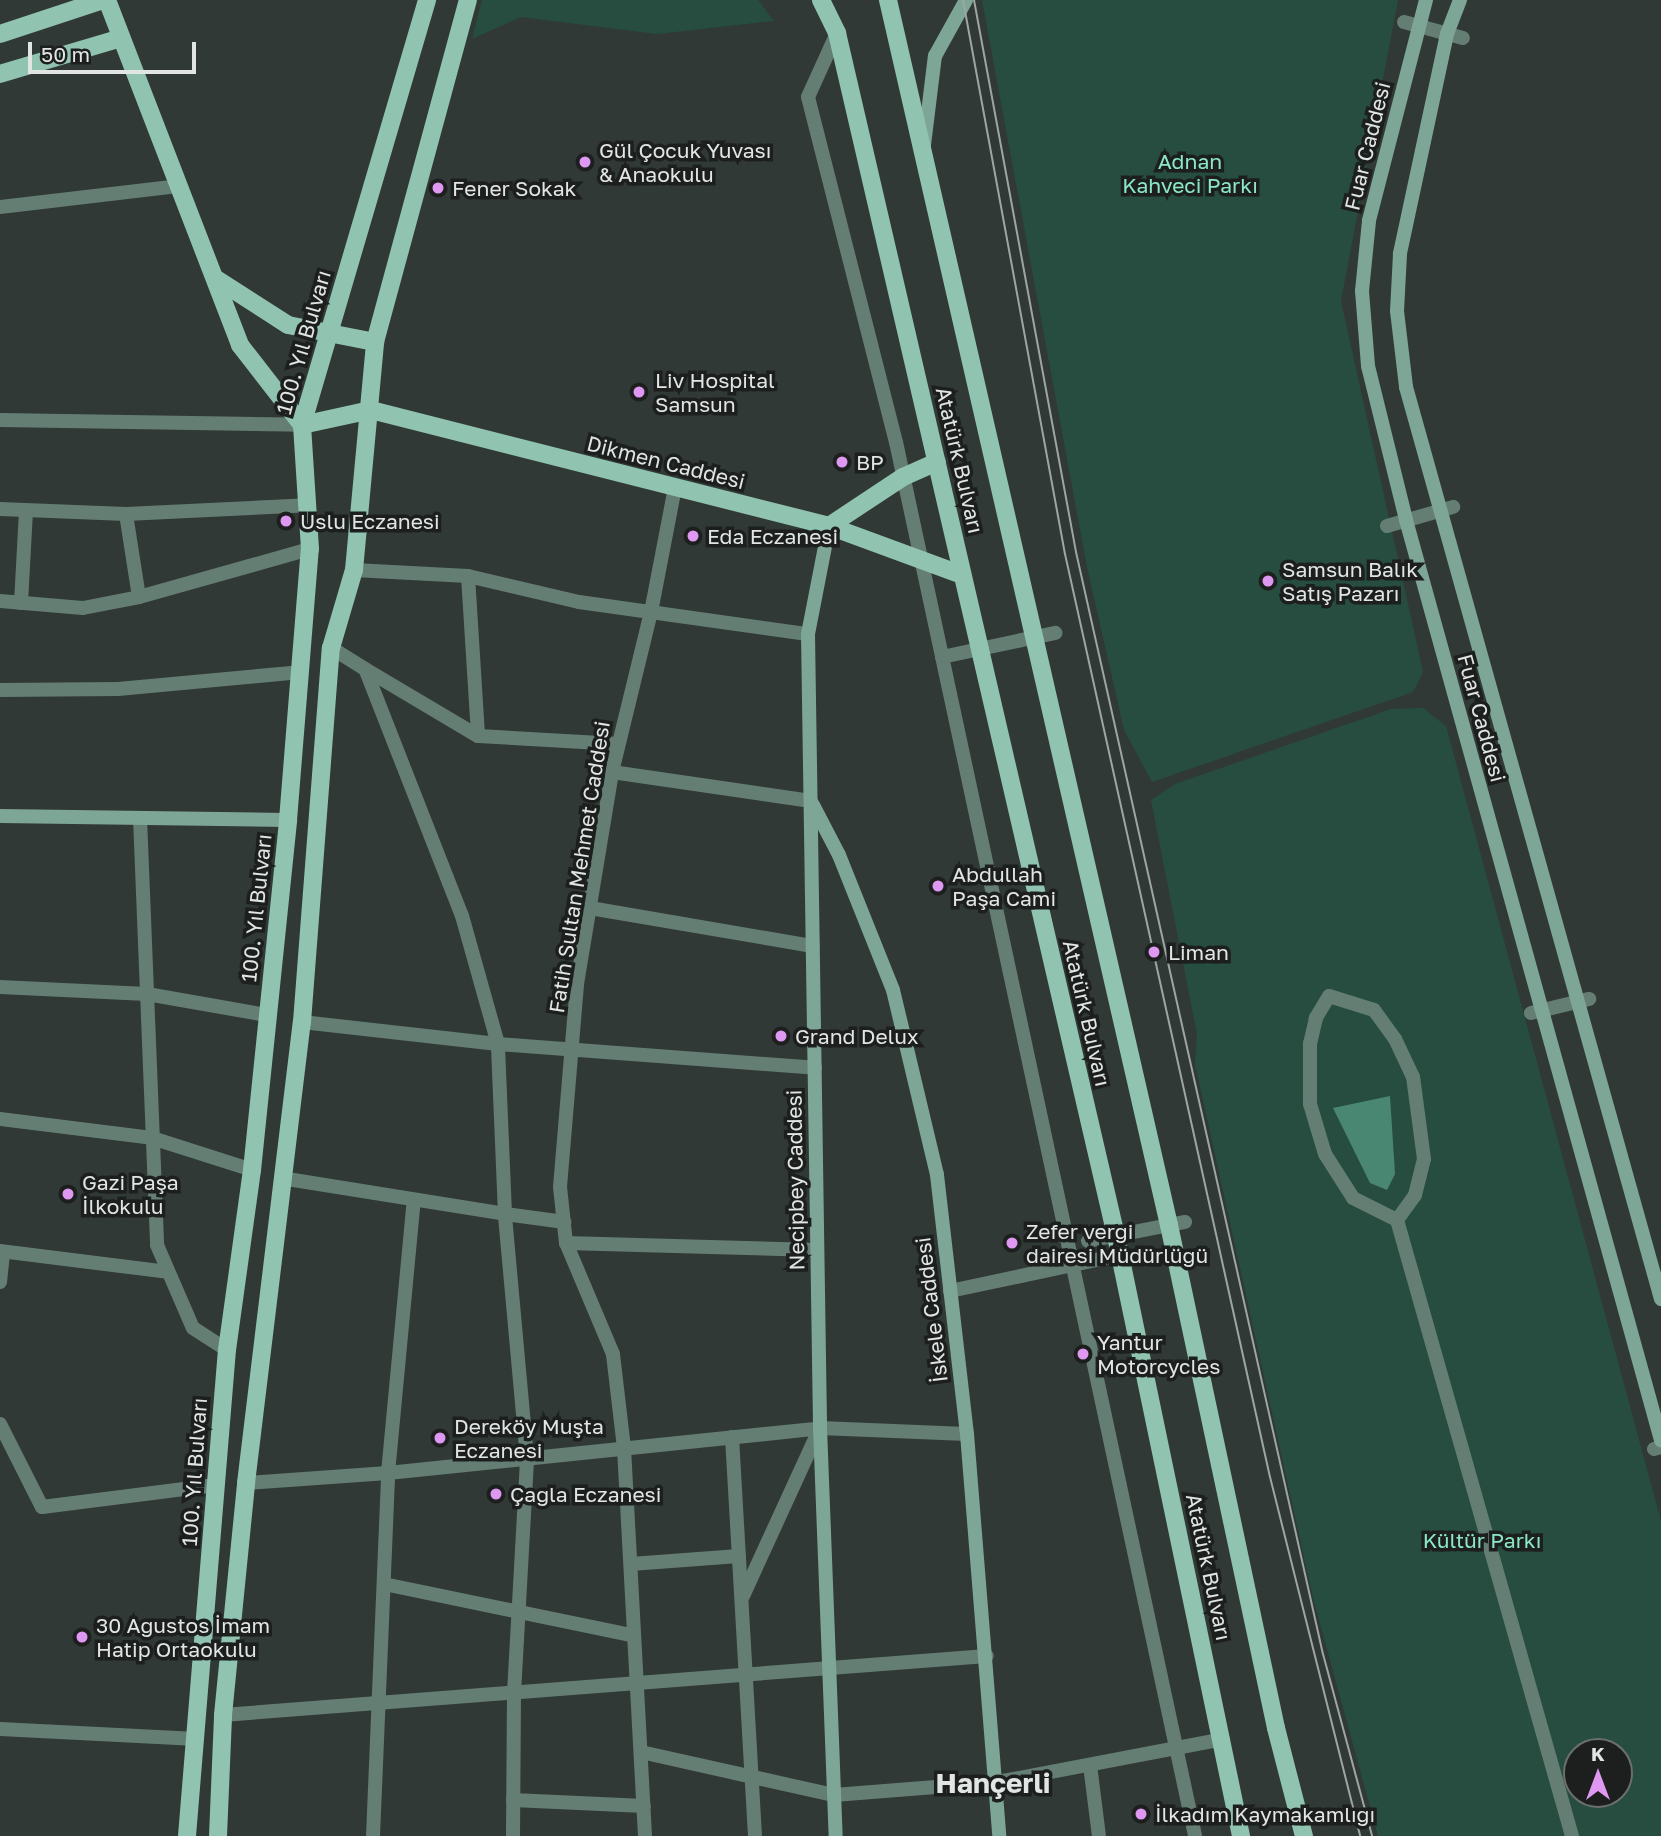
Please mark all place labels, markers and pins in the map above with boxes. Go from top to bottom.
place label: Gül Çocuk Yuvası & Anaokulu [599,137,771,187]
marker: Gül Çocuk Yuvası & Anaokulu [577,154,593,170]
place label: Fener Sokak [452,175,576,201]
marker: Fener Sokak [430,180,446,196]
place label: Liv Hospital Samsun [655,367,775,417]
marker: Liv Hospital Samsun [629,382,649,402]
place label: BP [856,449,884,475]
marker: BP [834,454,850,470]
place label: Uslu Eczanesi [300,508,440,534]
marker: Uslu Eczanesi [278,513,294,529]
place label: Eda Eczanesi [707,523,838,549]
marker: Eda Eczanesi [685,528,701,544]
place label: Samsun Balık Satış Pazarı [1282,556,1418,606]
marker: Samsun Balık Satış Pazarı [1260,573,1276,589]
place label: Abdullah Paşa Cami [952,861,1056,911]
marker: Abdullah Paşa Cami [930,878,946,894]
place label: Liman [1168,939,1229,965]
marker: Liman [1146,944,1162,960]
place label: Grand Delux [795,1023,919,1049]
marker: Grand Delux [773,1028,789,1044]
place label: Gazi Paşa İlkokulu [82,1169,179,1219]
marker: Gazi Paşa İlkokulu [60,1186,76,1202]
place label: Zefer vergi dairesi Müdürlüğü [1026,1218,1208,1268]
marker: Zefer vergi dairesi Müdürlüğü [1004,1235,1020,1251]
place label: Yantur Motorcycles [1097,1329,1220,1379]
marker: Yantur Motorcycles [1075,1346,1091,1362]
place label: Dereköy Muşta Eczanesi [454,1413,604,1463]
marker: Dereköy Muşta Eczanesi [432,1430,448,1446]
place label: Çağla Eczanesi [510,1481,661,1507]
marker: Çağla Eczanesi [488,1486,504,1502]
place label: 30 Ağustos İmam Hatip Ortaokulu [96,1612,270,1662]
marker: 30 Ağustos İmam Hatip Ortaokulu [74,1629,90,1645]
place label: İlkadım Kaymakamlığı [1155,1801,1375,1827]
marker: İlkadım Kaymakamlığı [1133,1806,1149,1822]

